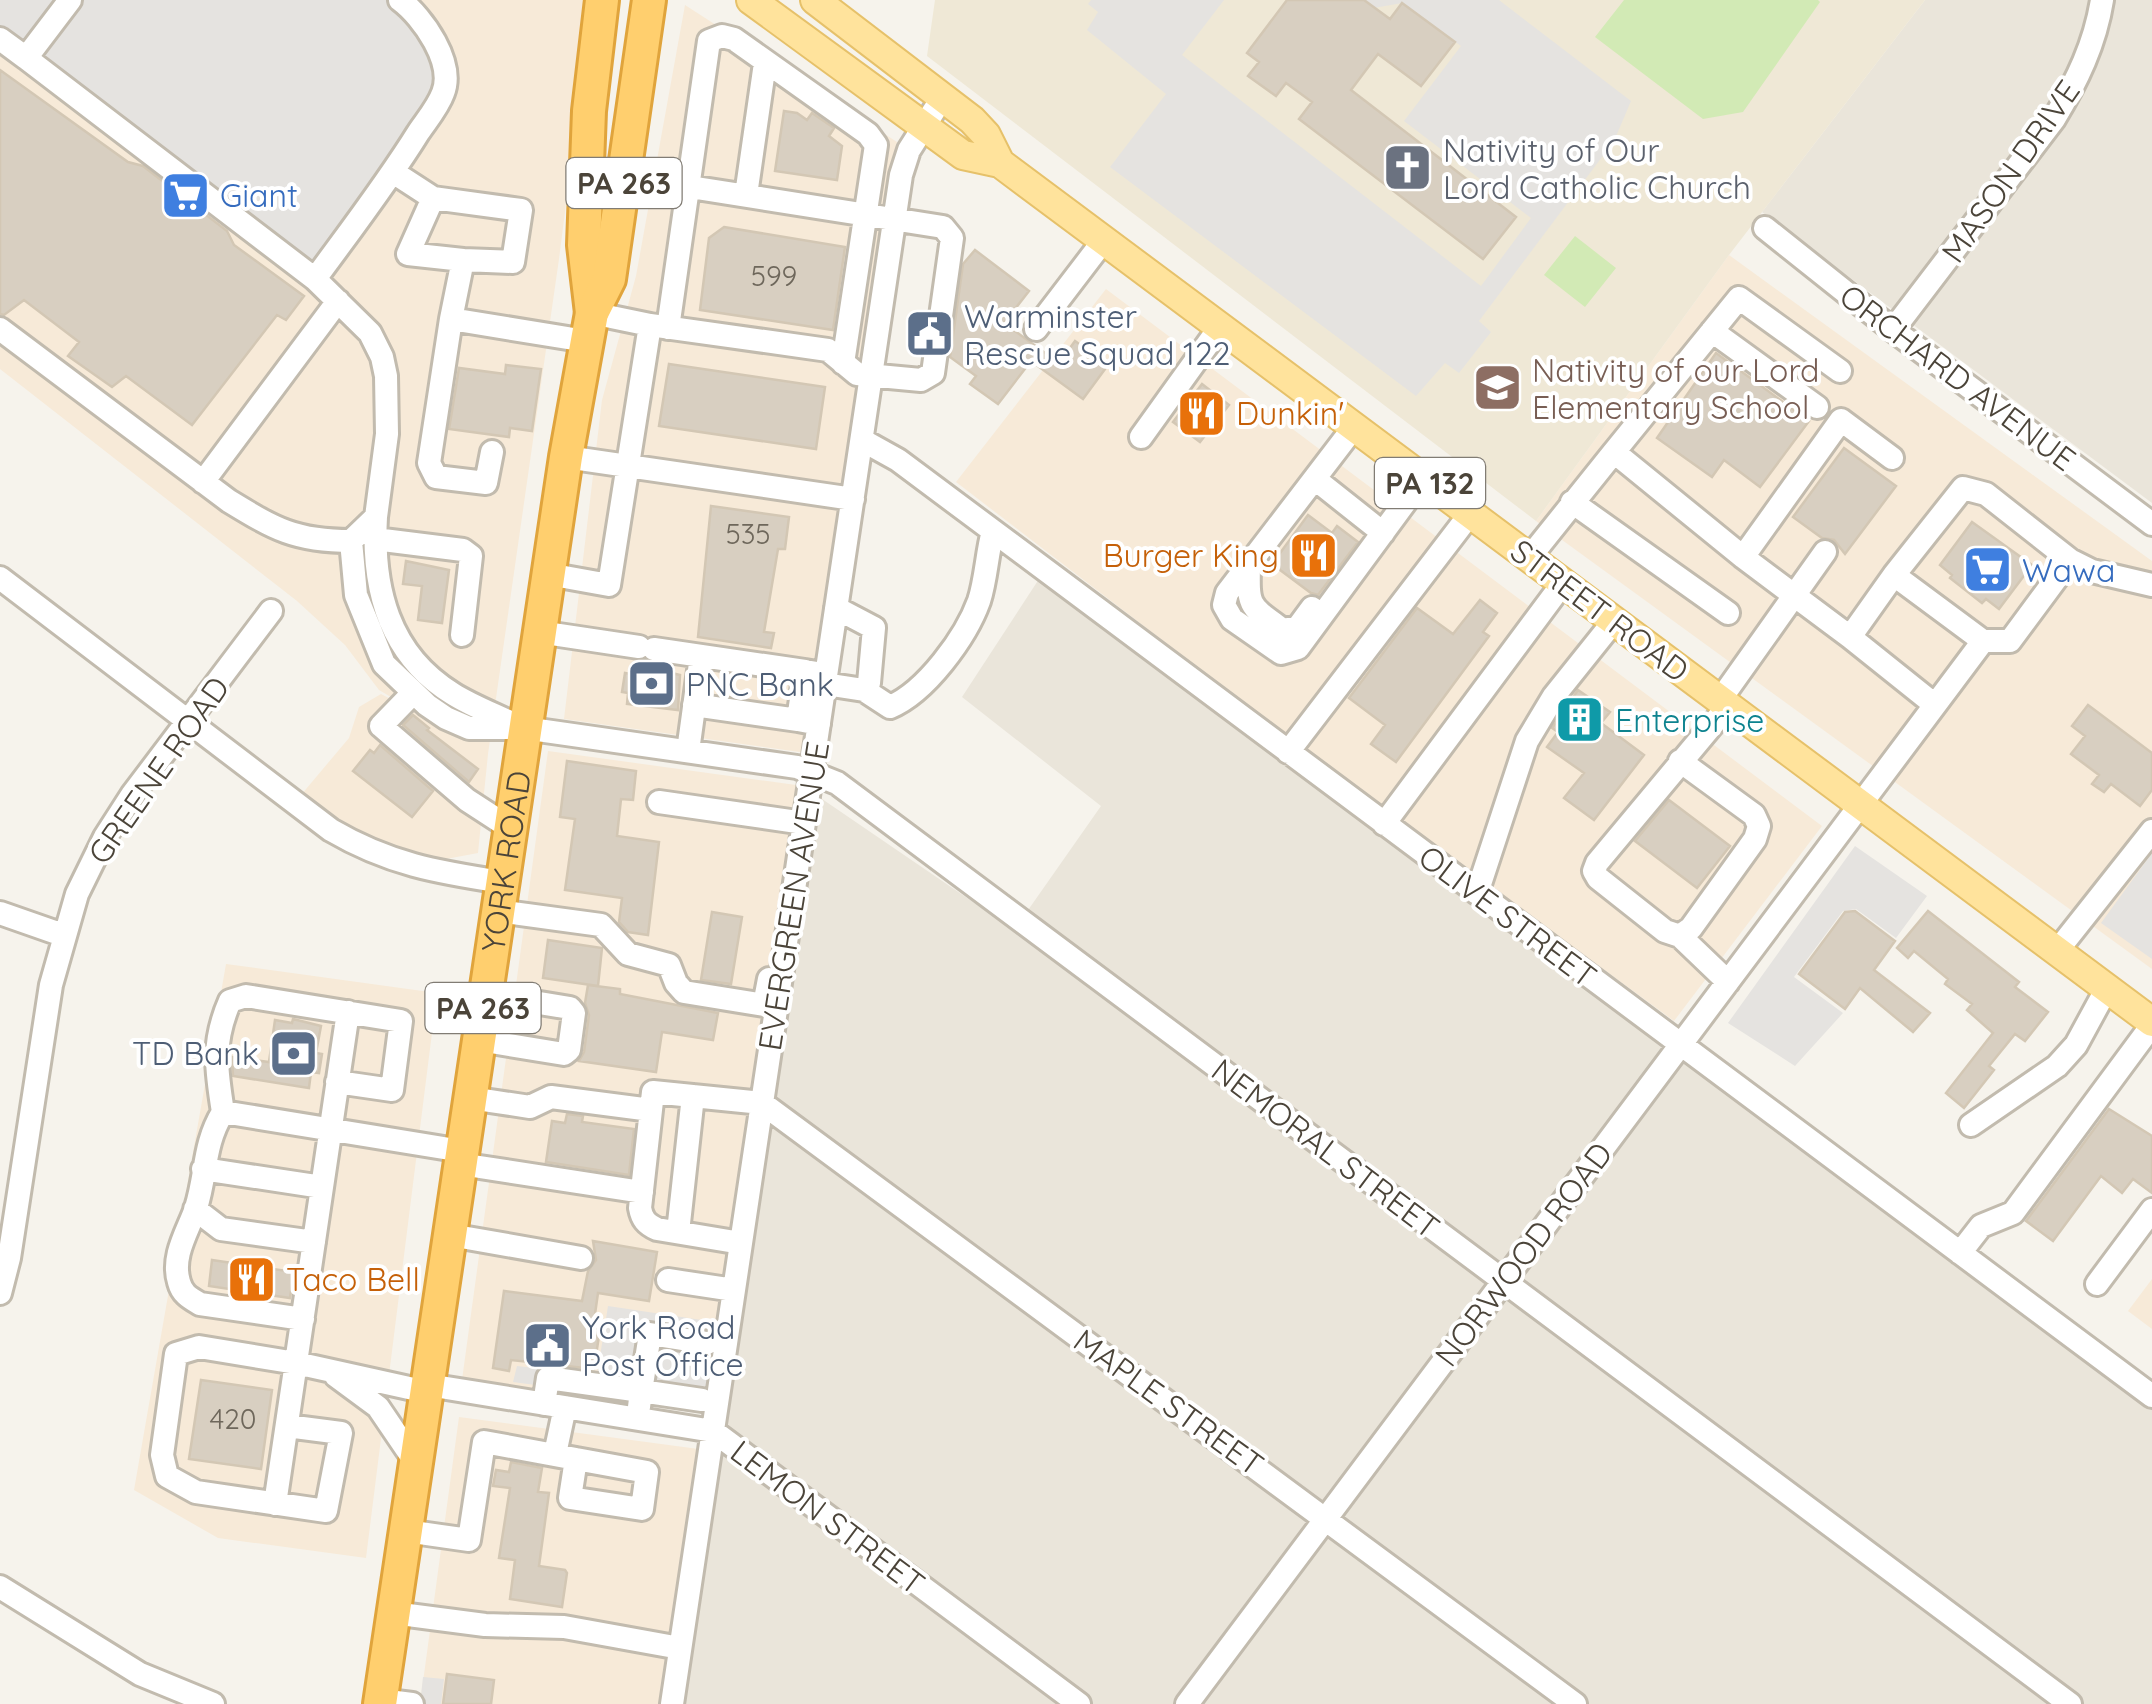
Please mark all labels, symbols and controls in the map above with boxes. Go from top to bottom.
street label: MASON DRIVE [1932,72,2088,270]
place label: Nativity of Our Lord Catholic Church [1443,130,1751,207]
church icon: Nativity of Our Lord Catholic Church [1382,142,1434,194]
road number: PA 263 [566,158,682,208]
supermarket icon: Giant [159,169,211,221]
place label: Giant [220,175,298,215]
house number: 599 [751,258,797,293]
street label: ORCHARD AVENUE [1832,275,2084,479]
place label: Warminster Rescue Squad 122 [964,296,1230,373]
public building icon: Warminster Rescue Squad 122 [903,308,955,360]
place label: Nativity of our Lord Elementary School [1532,350,1819,427]
school or university icon: Nativity of our Lord Elementary School [1471,362,1523,414]
restaurant icon: Dunkin' [1175,387,1227,439]
place label: Dunkin' [1236,393,1344,433]
road number: PA 132 [1375,458,1485,508]
house number: 535 [725,516,771,551]
restaurant icon: Burger King [1288,529,1340,581]
street label: STREET ROAD [1503,530,1697,690]
place label: Burger King [1103,535,1279,575]
supermarket icon: Wawa [1961,544,2013,596]
place label: Wawa [2022,550,2115,590]
bank icon: PNC Bank [625,658,677,710]
place label: PNC Bank [686,664,834,704]
street label: GREENE ROAD [79,669,237,871]
building icon: Enterprise [1554,694,1606,746]
place label: Enterprise [1615,700,1764,740]
street label: EVERGREEN AVENUE [749,739,837,1053]
street label: YORK ROAD [472,768,539,955]
street label: OLIVE STREET [1411,836,1605,996]
road number: PA 263 [426,983,540,1033]
bank icon: TD Bank [268,1027,320,1079]
place label: TD Bank [132,1033,259,1073]
street label: NEMORAL STREET [1204,1049,1448,1247]
street label: NORWOOD ROAD [1426,1134,1620,1374]
restaurant icon: Taco Bell [225,1253,277,1305]
place label: Taco Bell [286,1259,420,1299]
place label: York Road Post Office [582,1307,744,1384]
public building icon: York Road Post Office [521,1319,573,1371]
street label: MAPLE STREET [1066,1320,1272,1484]
house number: 420 [210,1401,256,1436]
street label: LEMON STREET [723,1431,933,1603]

